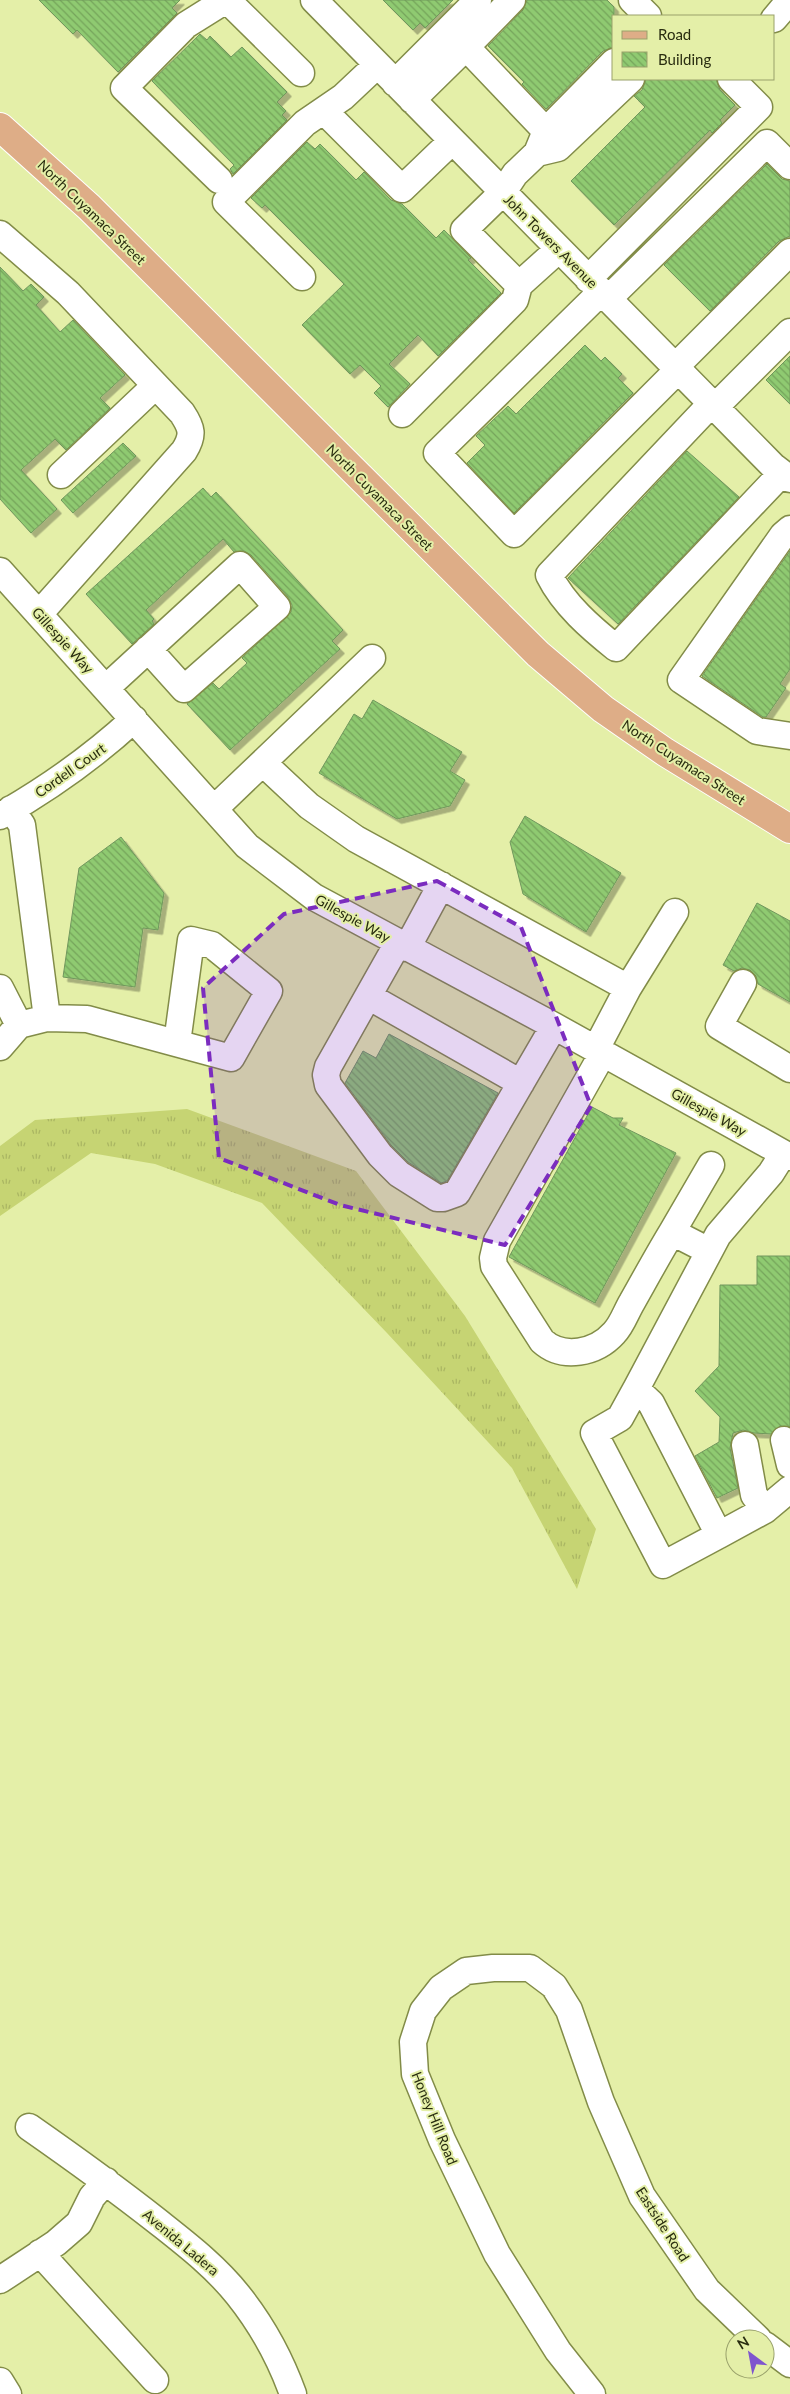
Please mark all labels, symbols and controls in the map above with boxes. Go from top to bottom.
legend [612,15,775,80]
text: Road [658,25,691,43]
text: Building [658,50,711,68]
street label: North Cuyamaca Street [34,156,150,268]
street label: John Towers Avenue [501,191,601,291]
street label: North Cuyamaca Street [323,440,437,554]
street label: Gillespie Way [29,603,98,677]
street label: North Cuyamaca Street [619,716,749,808]
street label: Cordell Court [31,739,109,801]
street label: Gillespie Way [312,890,394,946]
street label: Gillespie Way [668,1084,750,1140]
street label: Honey Hill Road [409,2069,461,2167]
street label: Eastside Road [633,2184,693,2264]
street label: Avenida Ladera [139,2205,223,2279]
north arrow [725,2329,775,2379]
text: N [734,2332,752,2353]

